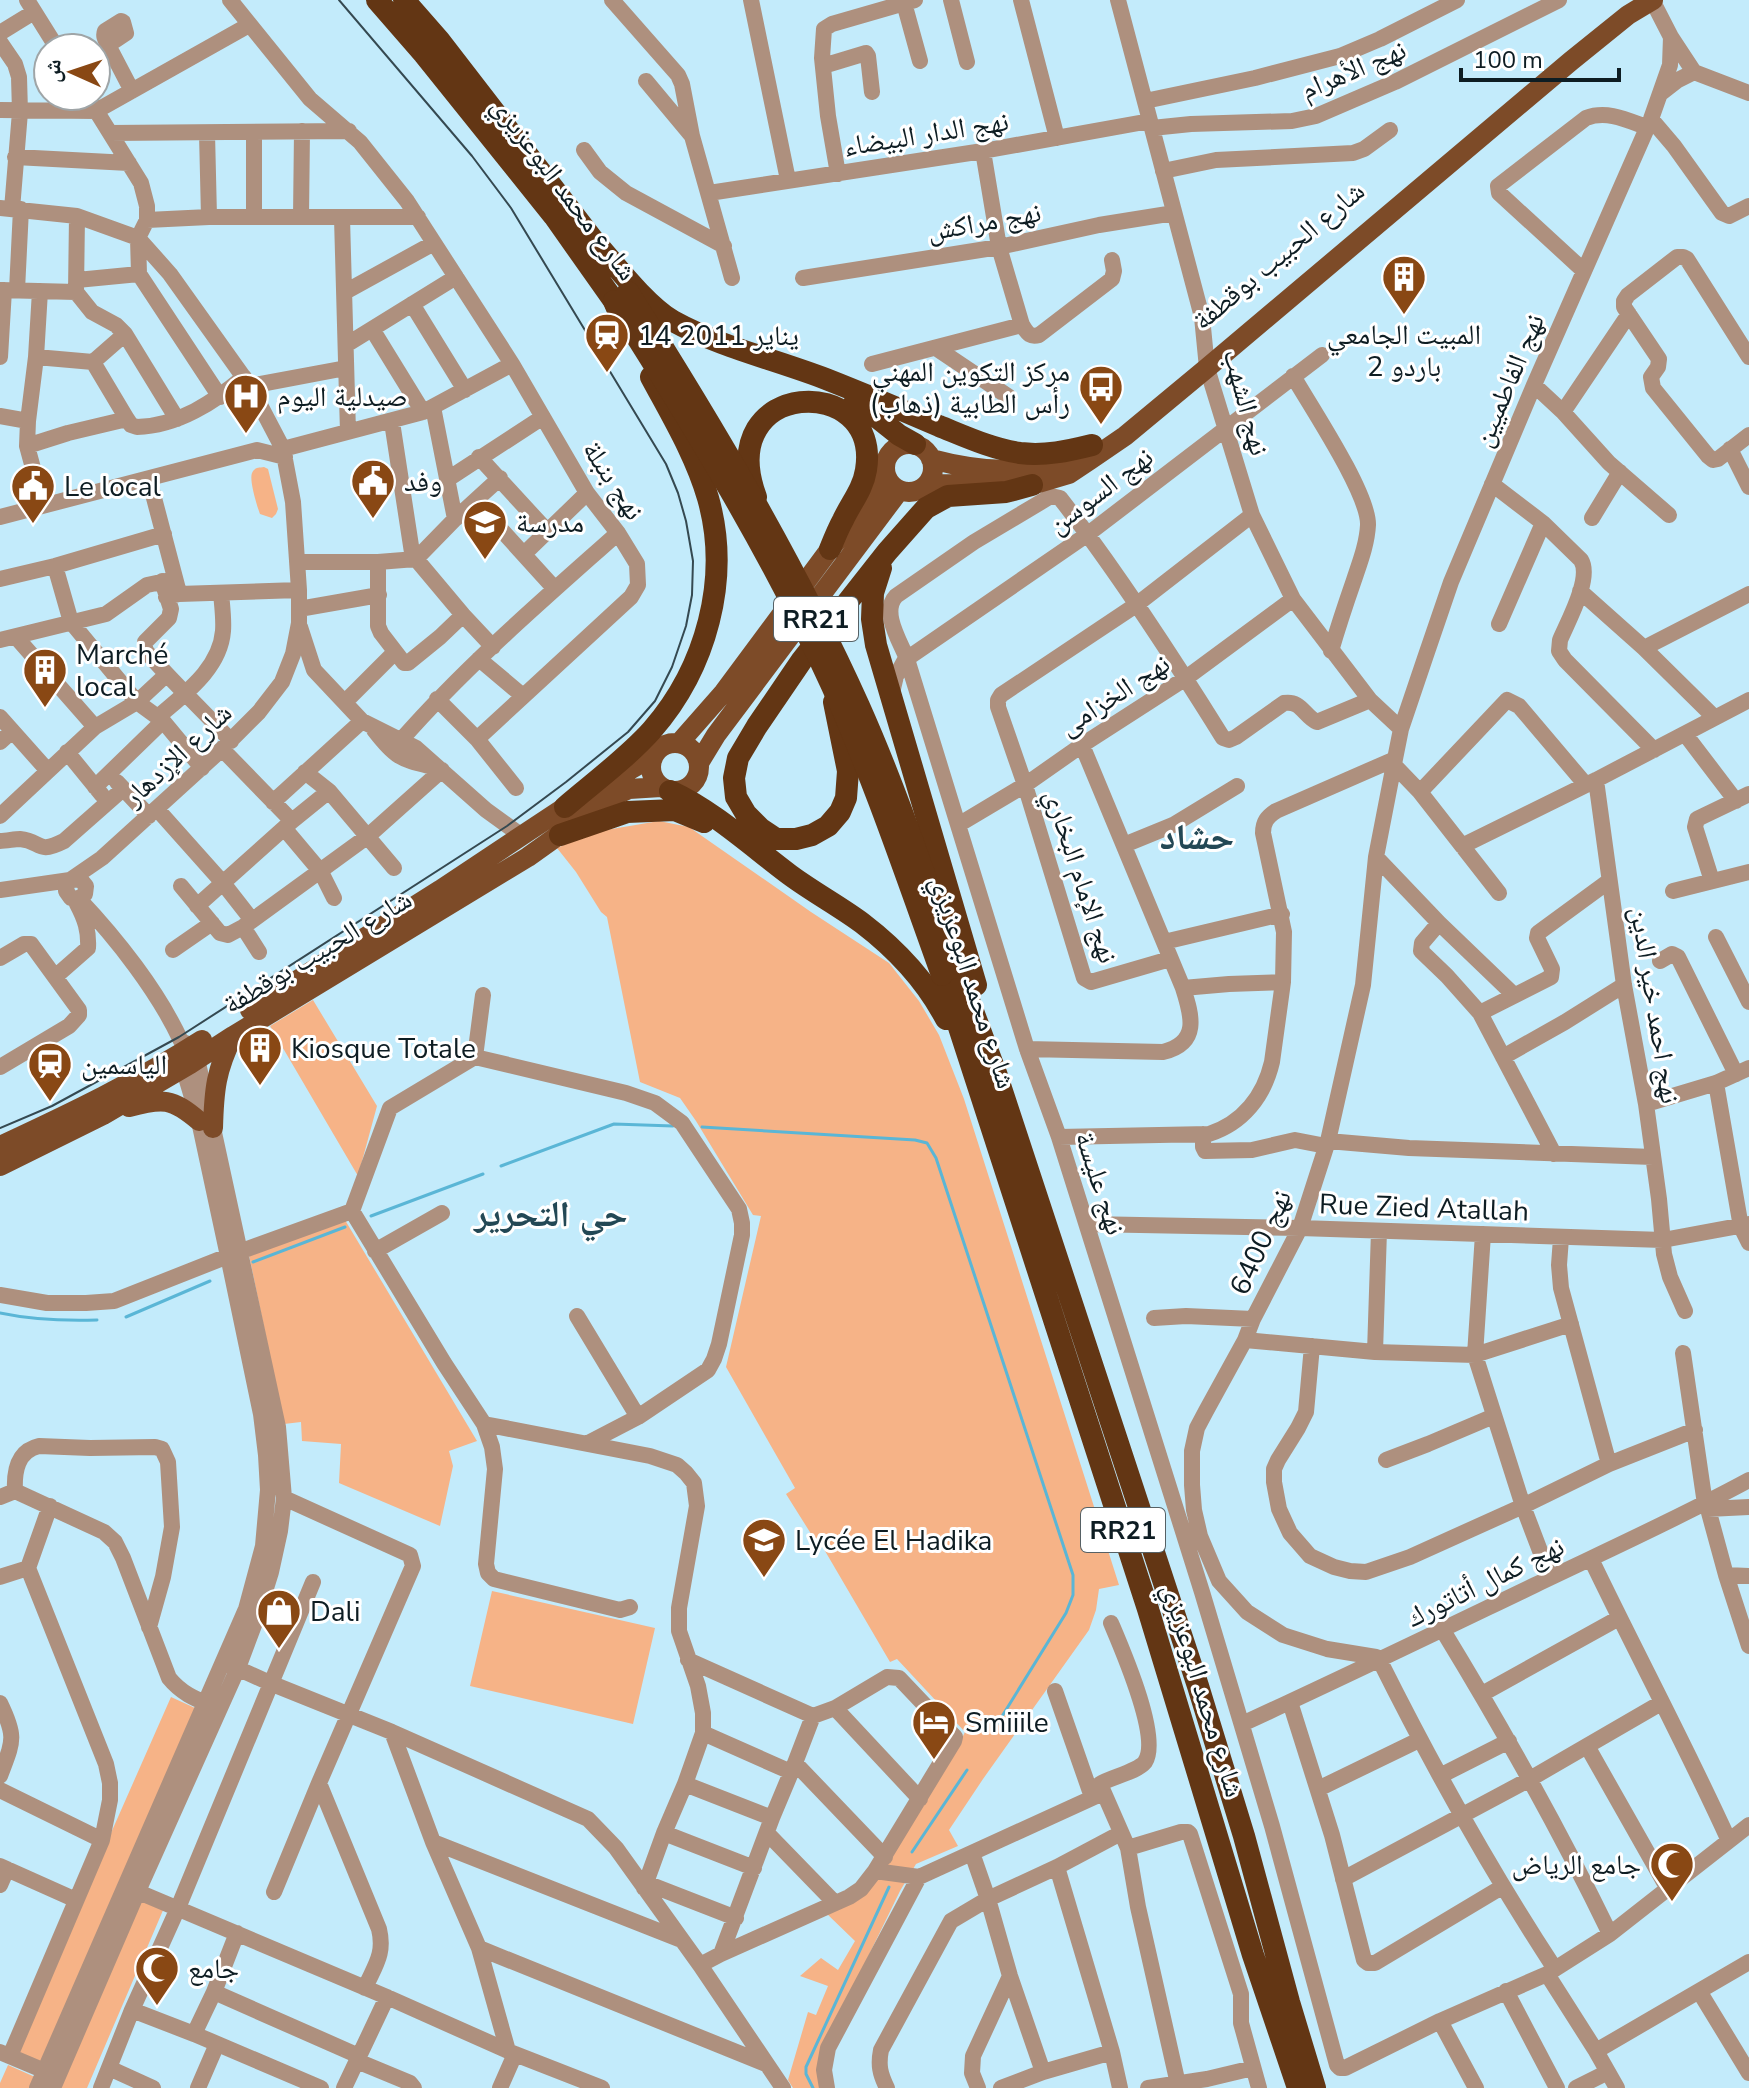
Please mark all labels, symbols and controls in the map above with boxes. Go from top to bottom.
street label: نهج الأهرام [1295,31,1412,109]
north arrow [32,32,112,112]
scale bar [1461,32,1619,82]
text: 100 m [1473,44,1543,76]
text: ش [37,59,69,83]
street label: شارع محمد البوعزيزي [480,89,646,290]
street label: نهج الدار البيضاء [841,102,1011,166]
street label: شارع الحبيب بوقطفة [1185,173,1373,339]
street label: نهج مراكش [924,193,1044,251]
building icon: المبيت الجامعي باردو 2 [1380,253,1428,316]
street label: نهج الفاطميين [1464,308,1554,453]
station icon: 14 يناير 2011 [583,311,631,374]
place label: المبيت الجامعي باردو 2 [1327,316,1481,386]
place label: 14 يناير 2011 [638,317,799,355]
street label: نهج الشهب [1214,345,1278,460]
place label: مركز التكوين المهني رأس الطابية (ذهاب) [870,353,1070,423]
bus stop icon: مركز التكوين المهني رأس الطابية (ذهاب) [1077,363,1125,426]
hospital icon: صيدلية اليوم [222,372,270,435]
place label: صيدلية اليوم [277,378,408,416]
street label: نهج بنبلة [573,433,653,528]
street label: نهج السوسن [1040,439,1161,543]
public building icon: وفد [349,457,397,520]
public building icon: Le local [9,462,57,525]
place label: وفد [404,463,442,501]
place label: Le local [64,468,162,506]
school or university icon: مدرسة [461,498,509,561]
place label: مدرسة [516,504,584,542]
road number: RR21 [774,597,858,641]
place label: Marché local [76,636,168,706]
street label: نهج الخزامى [1052,645,1177,745]
building icon: Marché local [21,646,69,709]
street label: شارع الإزدهار [114,694,240,816]
street label: نهج الإمام البخاري [1032,784,1127,969]
district label: حشاد [1160,813,1234,862]
street label: شارع محمد البوعزيزي [918,871,1025,1094]
street label: شارع الحبيب بوقطفة [216,881,419,1023]
street label: نهج احمد خير الدين [1621,904,1689,1106]
building icon: Kiosque Totale [236,1024,284,1087]
place label: Kiosque Totale [291,1030,476,1068]
station icon: الياسمين [26,1040,74,1103]
place label: الياسمين [81,1046,167,1084]
street label: نهج عليسة [1066,1127,1135,1240]
street label: نهج 6400 [1221,1184,1301,1301]
street label: Rue Zied Atallah [1318,1185,1530,1231]
district label: حي التحرير [472,1190,628,1242]
road number: RR21 [1081,1508,1165,1552]
school or university icon: Lycée El Hadika [740,1516,788,1579]
place label: Lycée El Hadika [795,1522,992,1560]
street label: نهج كمال أتاتورك [1400,1527,1571,1636]
street label: شارع محمد البوعزيزي [1150,1579,1254,1803]
shop icon: Dali [255,1587,303,1650]
place label: Dali [310,1593,360,1631]
hotel icon: Smiiile [910,1698,958,1761]
place label: Smiiile [965,1704,1049,1742]
mosque icon: جامع الرياض [1648,1840,1696,1903]
place label: جامع الرياض [1511,1846,1641,1884]
mosque icon: جامع [133,1944,181,2007]
place label: جامع [188,1950,239,1988]

